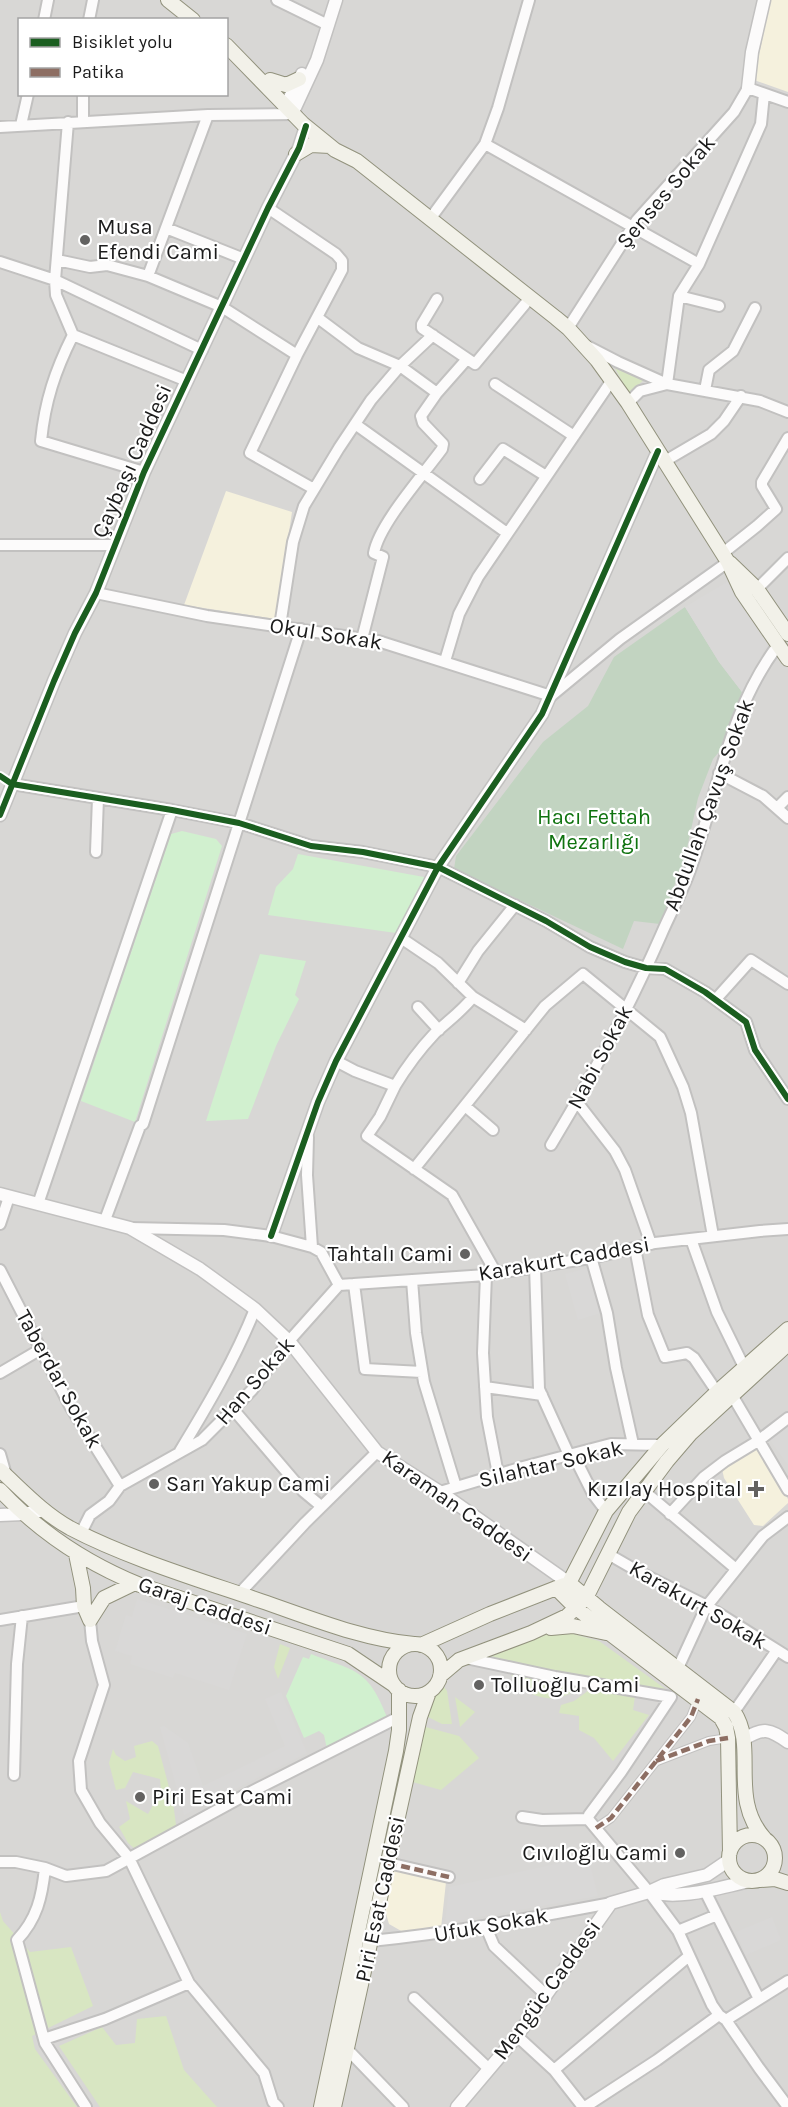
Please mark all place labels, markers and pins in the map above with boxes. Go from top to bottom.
place label: Musa Efendi Cami [97,214,219,265]
marker: Musa Efendi Cami [78,233,92,247]
place label: Tahtalı Cami [327,1241,453,1267]
marker: Tahtalı Cami [458,1247,472,1261]
place label: Sarı Yakup Cami [166,1471,331,1497]
place label: Kızılay Hospital [587,1476,742,1502]
marker: Sarı Yakup Cami [147,1477,161,1491]
marker: Kızılay Hospital [747,1480,765,1498]
place label: Tolluoğlu Cami [491,1672,640,1698]
marker: Tolluoğlu Cami [472,1678,486,1692]
place label: Piri Esat Cami [152,1784,293,1810]
marker: Piri Esat Cami [133,1790,147,1804]
place label: Cıvıloğlu Cami [522,1840,668,1866]
marker: Cıvıloğlu Cami [673,1846,687,1860]

